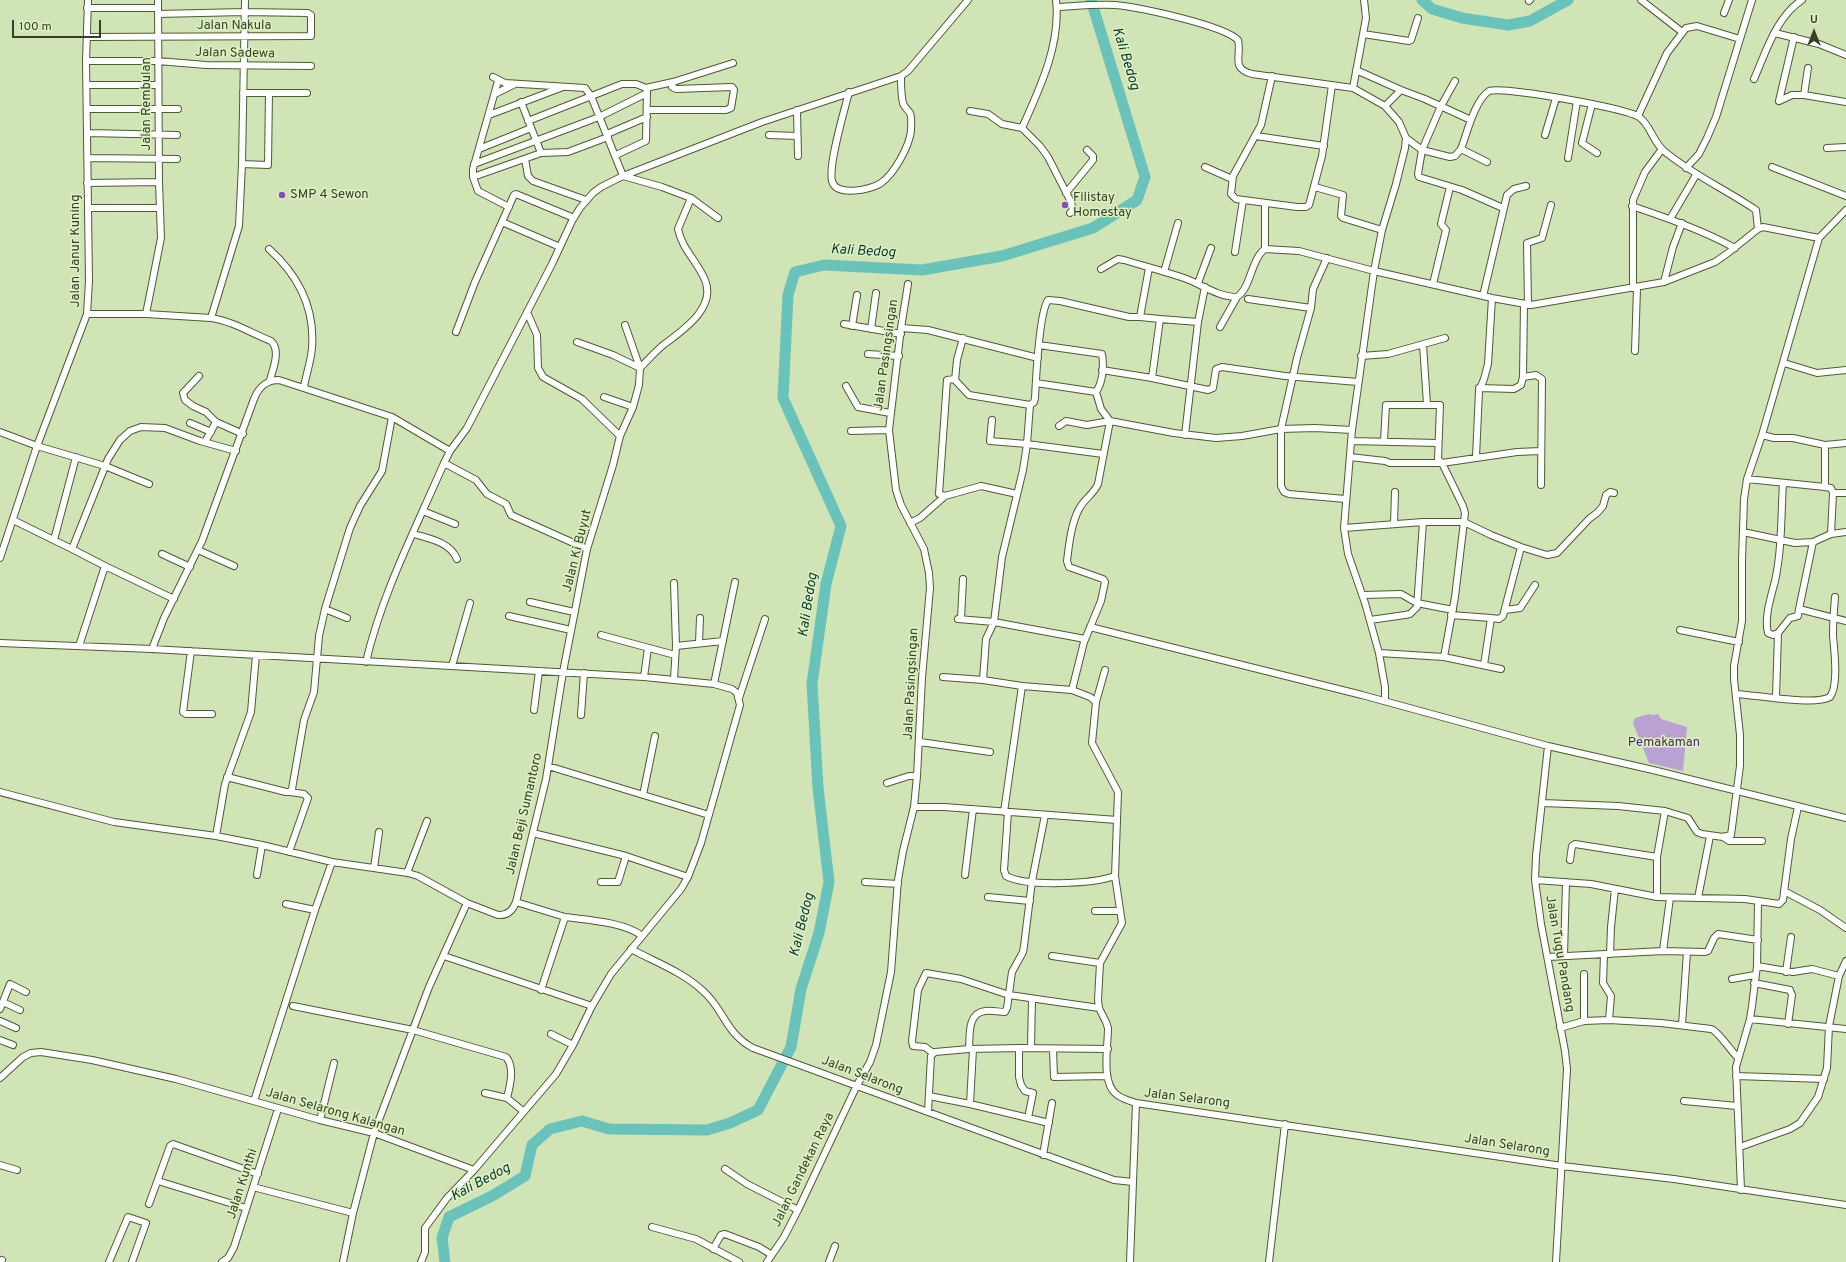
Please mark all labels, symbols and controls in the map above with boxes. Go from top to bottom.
scale bar [14,12,103,38]
north arrow [1794,12,1834,52]
text: U [1810,13,1818,27]
street label: Jalan Nakula [197,18,271,34]
text: 100 m [19,19,52,35]
water label: Kali Bedog [1107,26,1143,92]
street label: Jalan Sadewa [195,46,275,62]
street label: Jalan Rembulan [139,57,155,151]
place label: SMP 4 Sewon [290,187,369,203]
marker: SMP 4 Sewon [277,190,287,200]
place label: Filistay Homestay [1073,190,1132,221]
street label: Jalan Janur Kuning [68,194,84,308]
marker: Filistay Homestay [1060,200,1070,210]
water label: Kali Bedog [830,242,896,262]
street label: Jalan Pasingsingan [871,298,903,412]
street label: Jalan Ki Buyut [560,508,596,594]
water label: Kali Bedog [796,572,822,638]
street label: Jalan Pasingsingan [901,627,923,741]
park label: Pemakaman [1628,735,1700,751]
street label: Jalan Beji Sumantoro [503,752,547,876]
water label: Kali Bedog [787,891,819,959]
street label: Jalan Tugu Pandang [1541,894,1577,1014]
street label: Jalan Selarong [819,1053,905,1099]
street label: Jalan Selarong Kalangan [263,1086,407,1140]
street label: Jalan Selarong [1143,1086,1231,1112]
street label: Jalan Gandekan Raya [770,1110,838,1230]
street label: Jalan Selarong [1463,1132,1551,1160]
street label: Jalan Kunthi [224,1147,262,1221]
water label: Kali Bedog [448,1160,514,1206]

